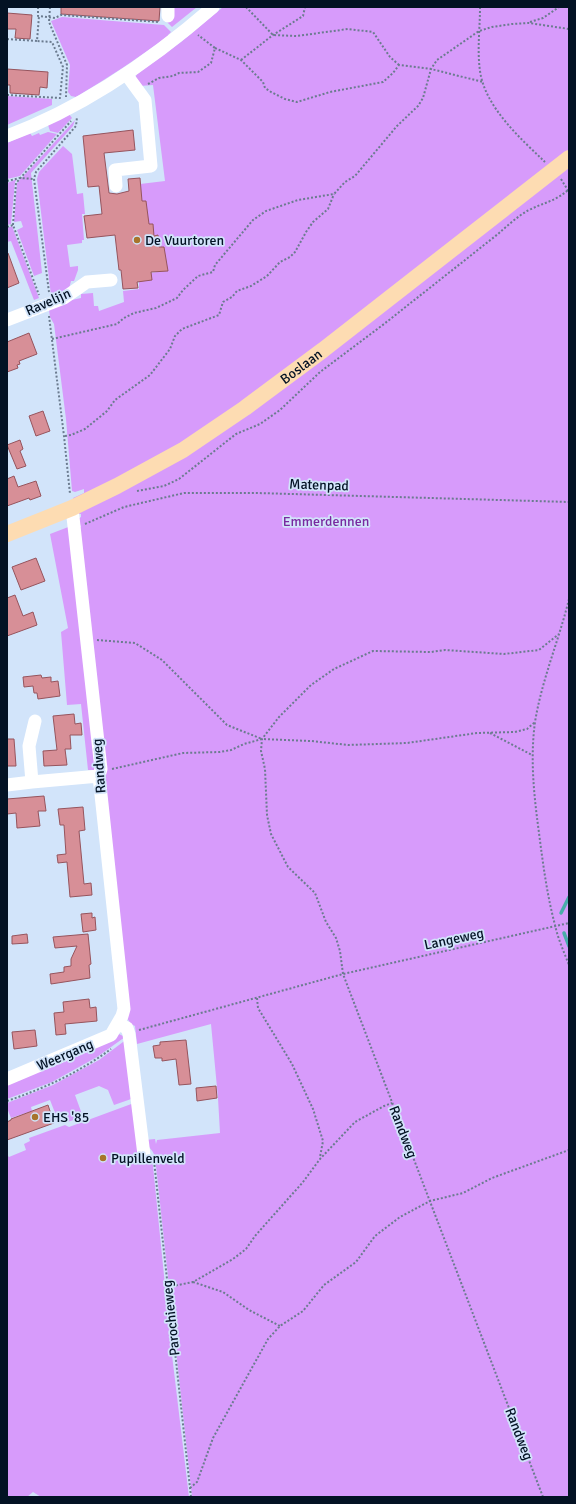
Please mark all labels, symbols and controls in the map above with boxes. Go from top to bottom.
place label: De Vuurtoren [145,232,224,249]
marker: De Vuurtoren [132,235,142,245]
street label: Ravelijn [23,285,73,319]
street label: Boslaan [277,345,325,387]
street label: Matenpad [289,475,349,495]
park label: Emmerdennen [283,513,369,530]
street label: Randweg [89,738,109,794]
street label: Langeweg [423,924,485,954]
street label: Weergang [34,1035,96,1075]
street label: Randweg [385,1103,421,1161]
place label: EHS '85 [43,1109,89,1126]
marker: EHS '85 [30,1112,40,1122]
place label: Pupillenveld [111,1150,185,1167]
marker: Pupillenveld [98,1153,108,1163]
street label: Parochieweg [159,1279,183,1357]
street label: Randweg [501,1405,537,1463]

